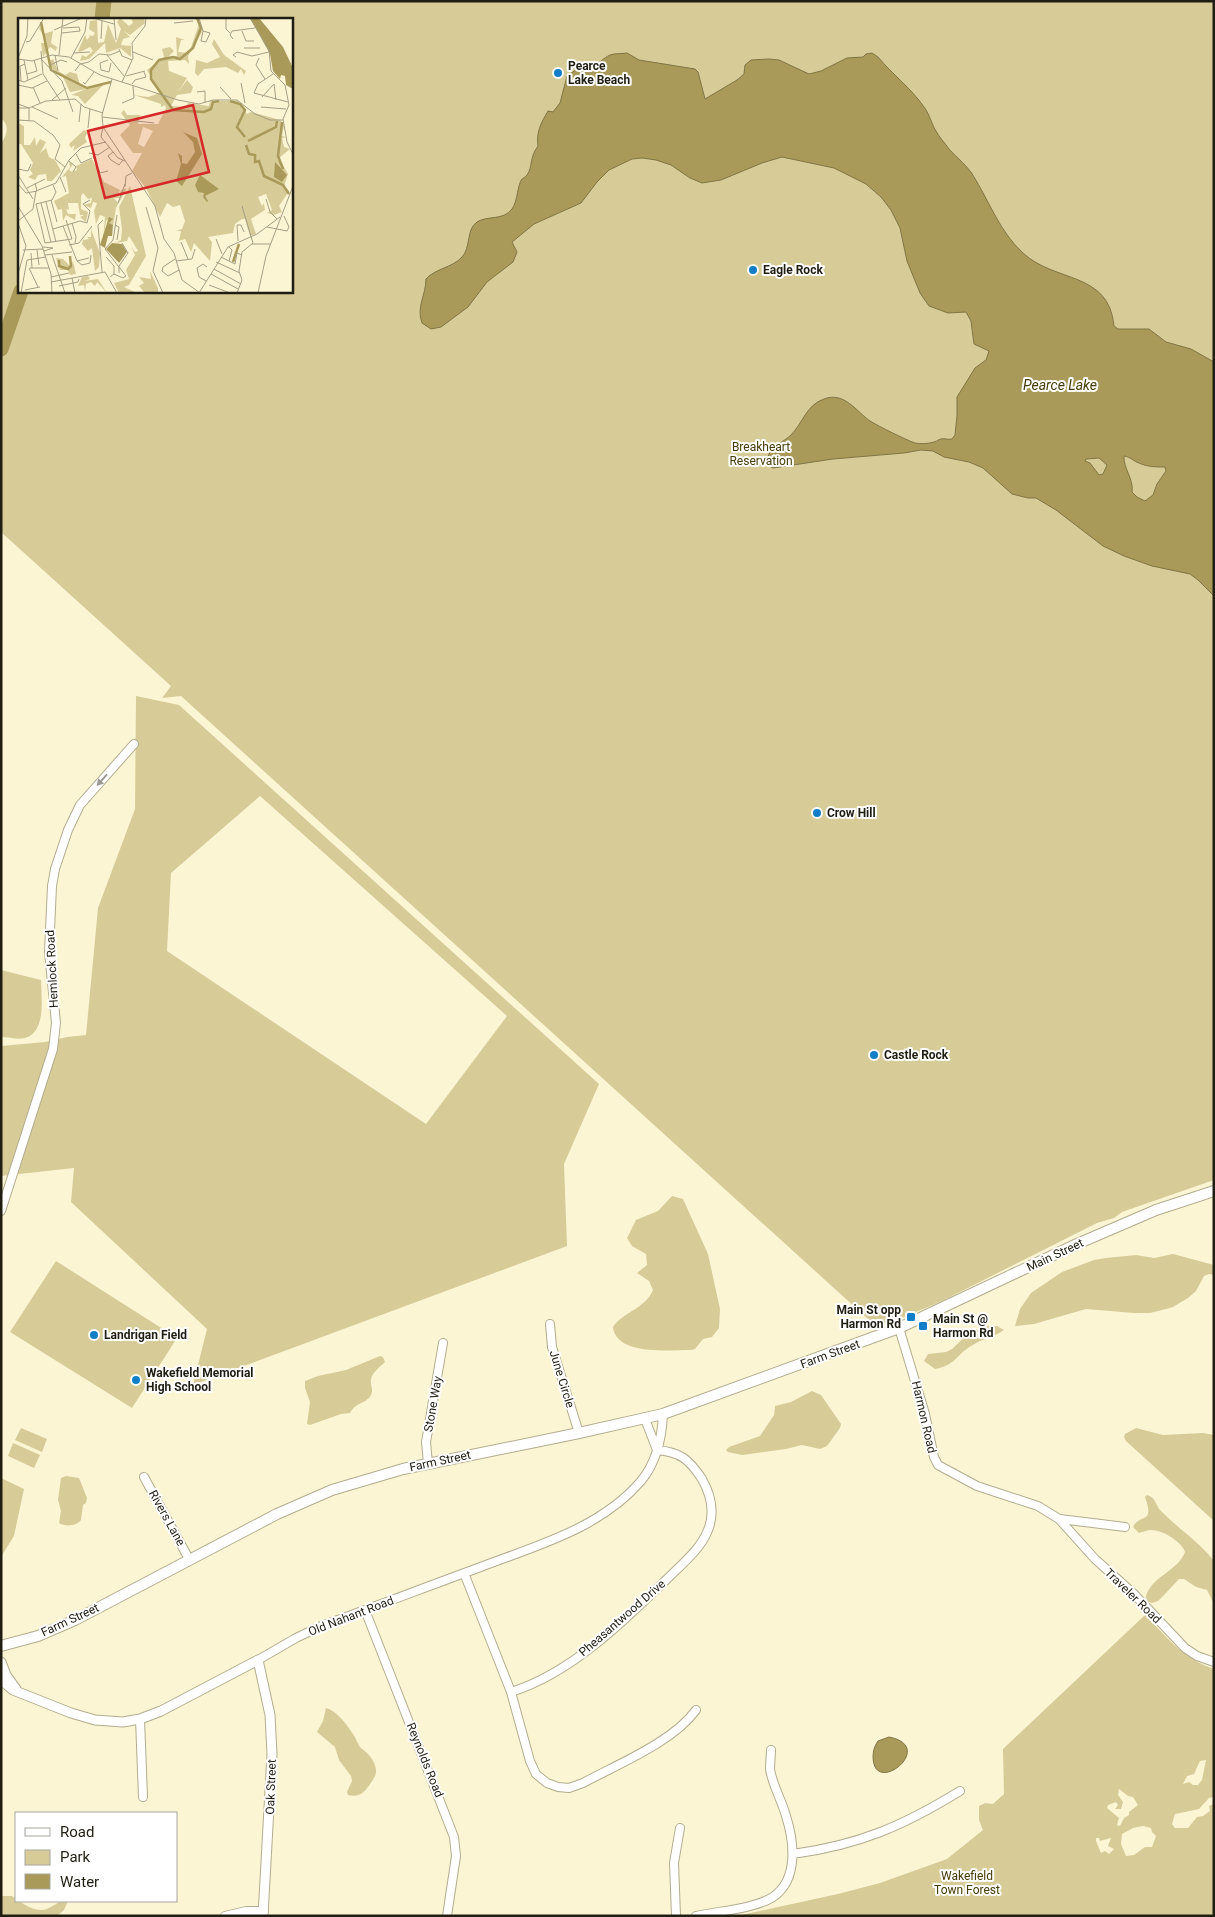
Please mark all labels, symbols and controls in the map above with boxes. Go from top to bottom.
inset map [18,18,292,292]
place label: Pearce Lake Beach [568,59,630,87]
marker: Pearce Lake Beach [552,67,564,79]
place label: Eagle Rock [763,263,823,277]
marker: Eagle Rock [747,264,759,276]
water label: Pearce Lake [1023,377,1097,393]
park label: Breakheart Reservation [729,440,793,468]
one-way arrow [96,774,108,786]
place label: Crow Hill [827,806,876,820]
marker: Crow Hill [811,807,823,819]
street label: Hemlock Road [43,930,61,1008]
place label: Castle Rock [884,1048,949,1062]
marker: Castle Rock [868,1049,880,1061]
street label: Main Street [1024,1236,1086,1274]
place label: Main St opp Harmon Rd [836,1303,901,1331]
marker: Main St opp Harmon Rd [905,1311,917,1323]
place label: Main St @ Harmon Rd [933,1312,994,1340]
marker: Main St @ Harmon Rd [917,1320,929,1332]
place label: Landrigan Field [104,1328,187,1342]
marker: Landrigan Field [88,1329,100,1341]
street label: Farm Street [798,1337,862,1371]
street label: June Circle [547,1349,577,1409]
place label: Wakefield Memorial High School [146,1366,254,1394]
marker: Wakefield Memorial High School [130,1374,142,1386]
street label: Stone Way [421,1375,445,1433]
street label: Harmon Road [909,1380,939,1454]
street label: Farm Street [408,1448,472,1474]
street label: Rivers Lane [146,1488,188,1548]
street label: Traveler Road [1102,1566,1164,1626]
street label: Pheasantwood Drive [576,1577,668,1659]
street label: Old Nahant Road [306,1593,396,1639]
street label: Farm Street [39,1600,101,1639]
street label: Reynolds Road [404,1721,446,1799]
street label: Oak Street [263,1759,279,1815]
legend [15,1812,178,1902]
text: Road [60,1823,94,1841]
text: Park [60,1848,91,1866]
park label: Wakefield Town Forest [934,1869,1000,1897]
text: Water [60,1873,99,1891]

